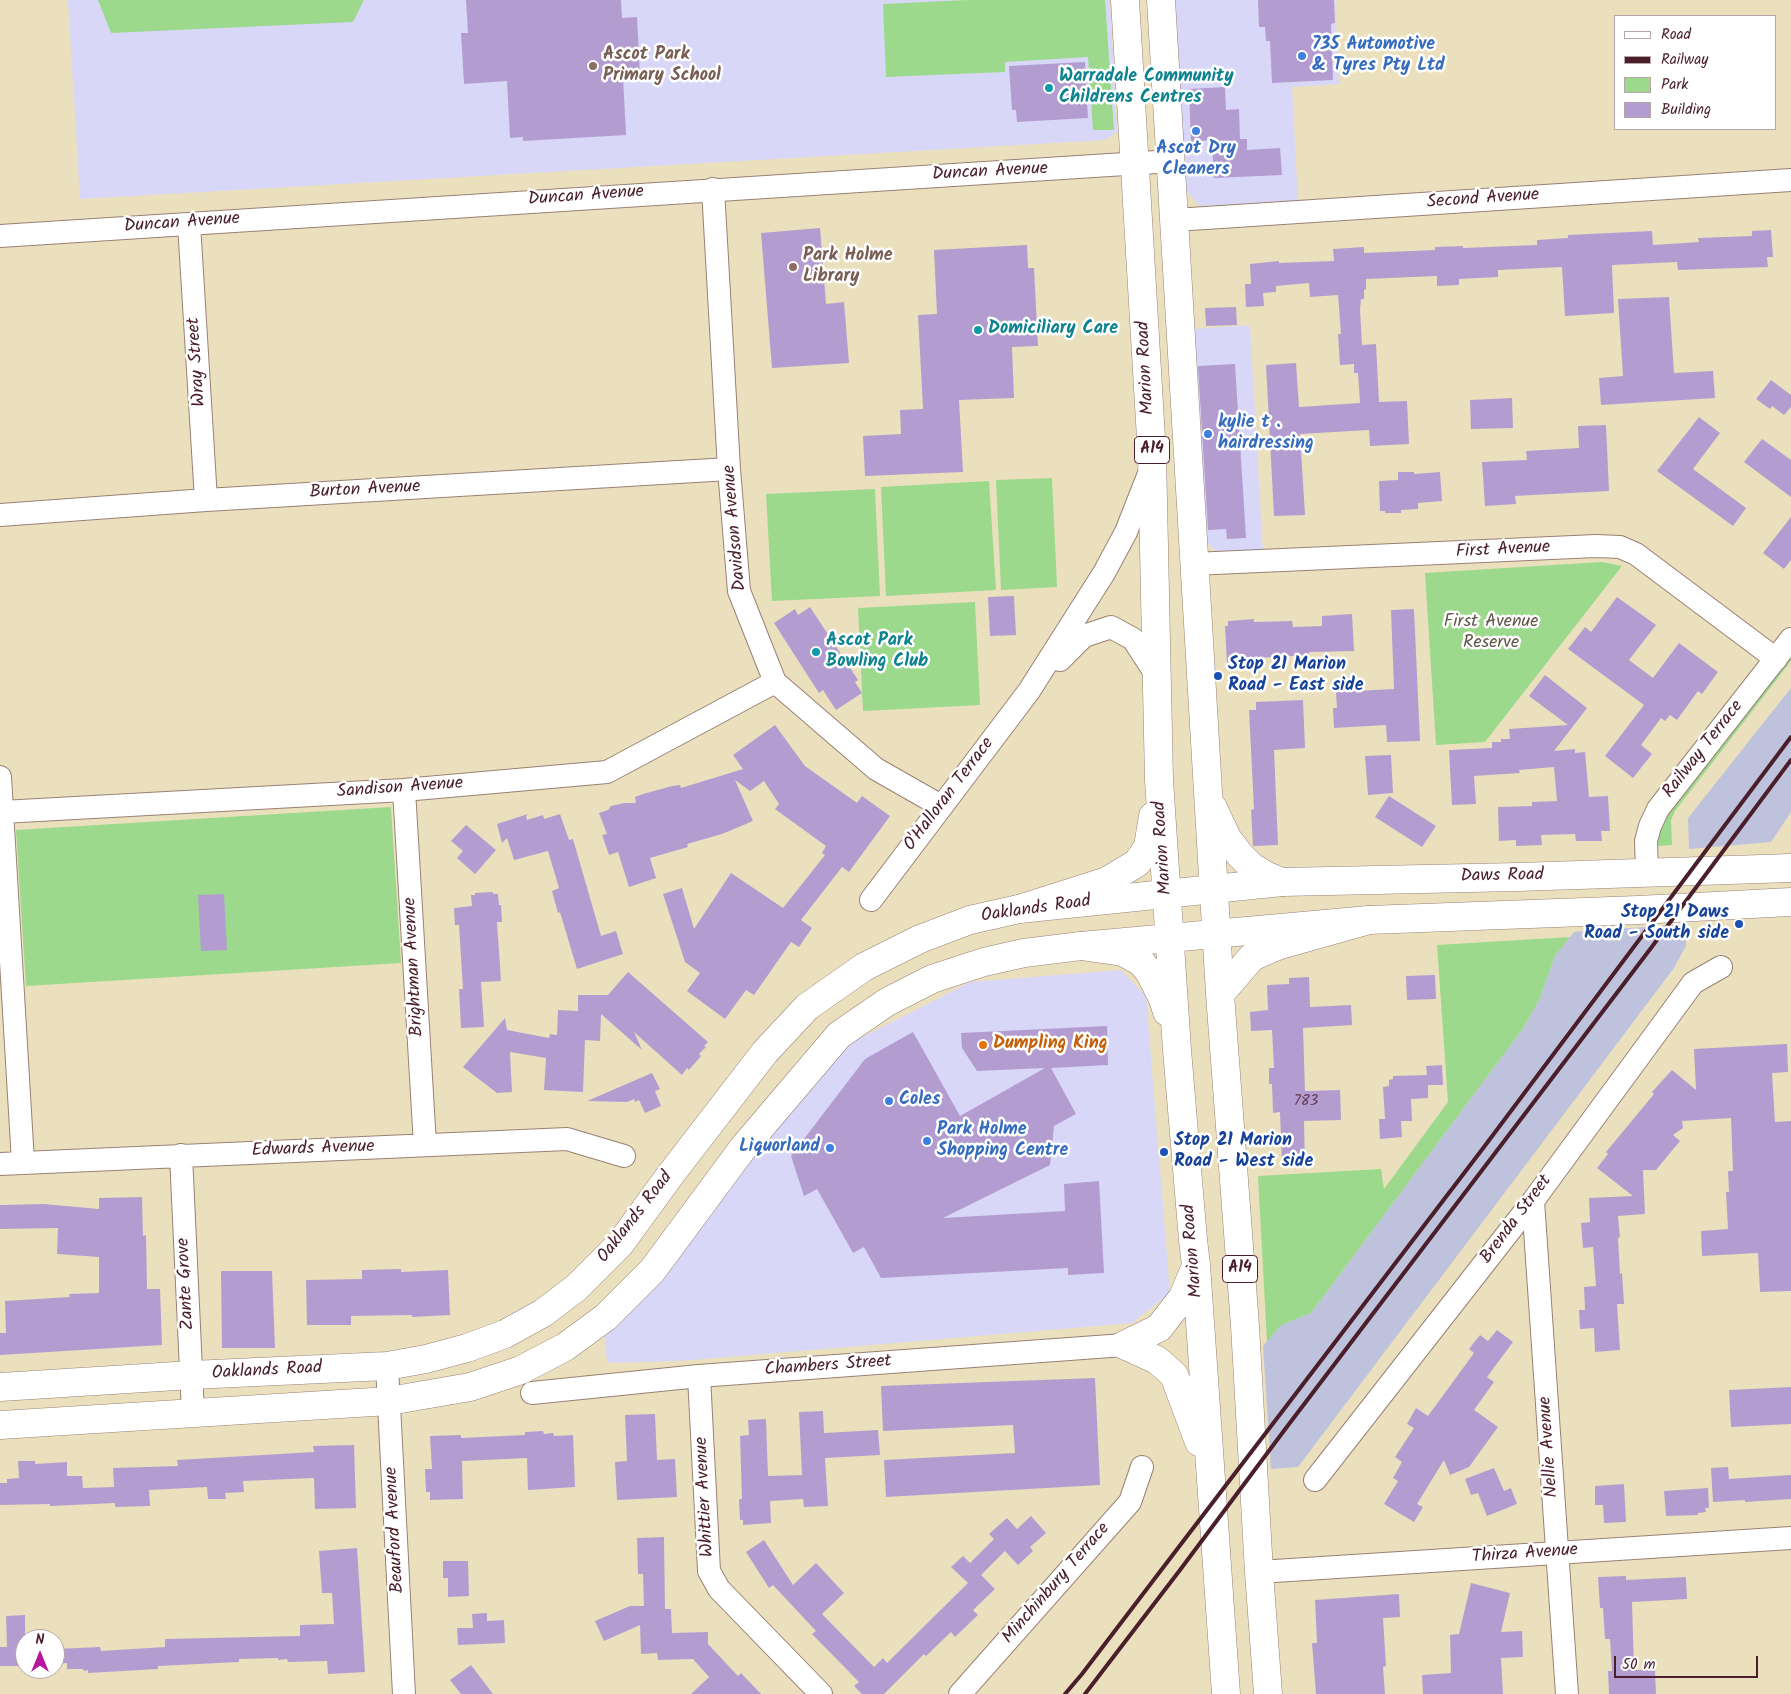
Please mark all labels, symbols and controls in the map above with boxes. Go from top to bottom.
legend [1614,15,1776,130]
text: Road [1661,23,1691,47]
place label: 735 Automotive & Tyres Pty Ltd [1312,35,1445,78]
place label: Ascot Park Primary School [603,45,721,88]
text: Railway [1661,48,1708,72]
marker: 735 Automotive & Tyres Pty Ltd [1296,50,1308,62]
marker: Ascot Park Primary School [587,60,599,72]
place label: Warradale Community Childrens Centres [1059,67,1234,110]
text: Park [1661,73,1688,97]
marker: Warradale Community Childrens Centres [1043,82,1055,94]
text: Building [1661,98,1711,122]
marker: Ascot Dry Cleaners [1190,125,1202,137]
place label: Ascot Dry Cleaners [1156,139,1236,182]
street label: Duncan Avenue [931,159,1049,187]
street label: Duncan Avenue [527,182,645,212]
street label: Second Avenue [1426,185,1540,215]
street label: Duncan Avenue [123,209,241,239]
place label: Park Holme Library [803,246,893,288]
marker: Park Holme Library [787,261,799,273]
street label: Wray Street [184,316,212,408]
place label: Domiciliary Care [988,319,1118,341]
street label: Marion Road [1134,321,1160,415]
marker: Domiciliary Care [972,324,984,336]
place label: kylie t . hairdressing [1218,413,1314,456]
marker: kylie t . hairdressing [1202,428,1214,440]
road number: A14 [1134,436,1170,464]
street label: Davidson Avenue [720,464,752,592]
street label: Burton Avenue [309,477,421,505]
street label: First Avenue [1455,538,1551,564]
park label: First Avenue Reserve [1444,612,1538,654]
place label: Ascot Park Bowling Club [826,631,928,674]
marker: Ascot Park Bowling Club [810,646,822,658]
place label: Stop 21 Marion Road - East side [1228,655,1363,698]
marker: Stop 21 Marion Road - East side [1212,670,1224,682]
street label: Railway Terrace [1659,697,1749,803]
street label: O'Halloran Terrace [900,734,1000,856]
street label: Sandison Avenue [336,774,464,804]
street label: Marion Road [1150,800,1178,896]
street label: Daws Road [1460,865,1544,889]
street label: Oaklands Road [980,892,1092,928]
street label: Brightman Avenue [401,897,429,1037]
place label: Stop 21 Daws Road - South side [1584,903,1729,946]
marker: Stop 21 Daws Road - South side [1733,918,1745,930]
place label: Dumpling King [993,1034,1107,1056]
marker: Dumpling King [977,1039,989,1051]
place label: Coles [899,1090,940,1112]
house number: 783 [1294,1093,1318,1111]
marker: Coles [883,1095,895,1107]
place label: Park Holme Shopping Centre [937,1120,1068,1162]
place label: Stop 21 Marion Road - West side [1174,1131,1313,1174]
marker: Park Holme Shopping Centre [921,1135,933,1147]
street label: Edwards Avenue [251,1137,375,1163]
place label: Liquorland [739,1137,820,1159]
marker: Liquorland [824,1142,836,1154]
marker: Stop 21 Marion Road - West side [1158,1146,1170,1158]
street label: Oaklands Road [594,1168,678,1268]
street label: Brenda Street [1477,1171,1557,1269]
street label: Marion Road [1179,1203,1209,1299]
street label: Zante Grove [174,1237,200,1331]
road number: A14 [1222,1256,1258,1282]
street label: Chambers Street [764,1352,892,1382]
street label: Oaklands Road [211,1358,323,1386]
street label: Nellie Avenue [1536,1396,1564,1498]
street label: Whittier Avenue [692,1436,720,1558]
street label: Beauford Avenue [382,1466,410,1594]
street label: Minchinbury Terrace [998,1519,1116,1649]
street label: Thirza Avenue [1471,1541,1579,1569]
north arrow [15,1629,65,1679]
text: N [36,1629,44,1651]
scale bar [1616,1646,1760,1678]
text: 50 m [1622,1653,1656,1677]

